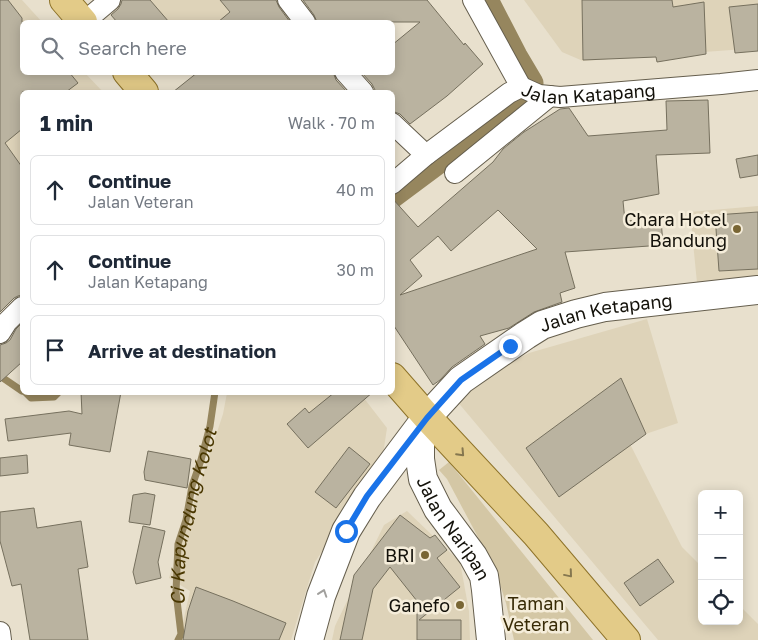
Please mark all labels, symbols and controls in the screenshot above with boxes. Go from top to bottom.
search box [20,20,395,75]
icon: search [38,34,66,62]
text: Search here [78,36,187,59]
street label: Jalan Katapang [518,78,656,108]
text: 1 min [40,110,93,136]
text: Walk · 70 m [288,113,375,133]
text: Continue [88,169,171,192]
icon: ahead [41,176,69,204]
text: 40 m [336,180,374,200]
text: Jalan Veteran [88,192,194,212]
place label: Chara Hotel Bandung [624,208,727,251]
marker: Chara Hotel Bandung [731,223,743,235]
text: Continue [88,249,171,272]
icon: ahead [41,256,69,284]
text: 30 m [337,260,374,280]
text: Jalan Ketapang [88,272,208,292]
street label: Jalan Ketapang [537,289,673,336]
route end [499,335,522,358]
icon: arrive [41,336,69,364]
text: Arrive at destination [88,339,276,362]
water label: Ci Kapundung Kolot [164,423,221,607]
one-way arrow [455,448,464,457]
street label: Jalan Naripan [412,472,495,584]
map controls [698,490,743,625]
button: + [698,490,743,535]
route start [335,520,358,543]
button: − [698,535,743,580]
place label: BRI [385,544,415,566]
marker: BRI [419,549,431,561]
one-way arrow [564,568,573,577]
button: locate [698,580,743,625]
one-way arrow [317,589,327,598]
park label: Taman Veteran [502,592,570,635]
place label: Ganefo [389,594,450,616]
marker: Ganefo [454,599,466,611]

